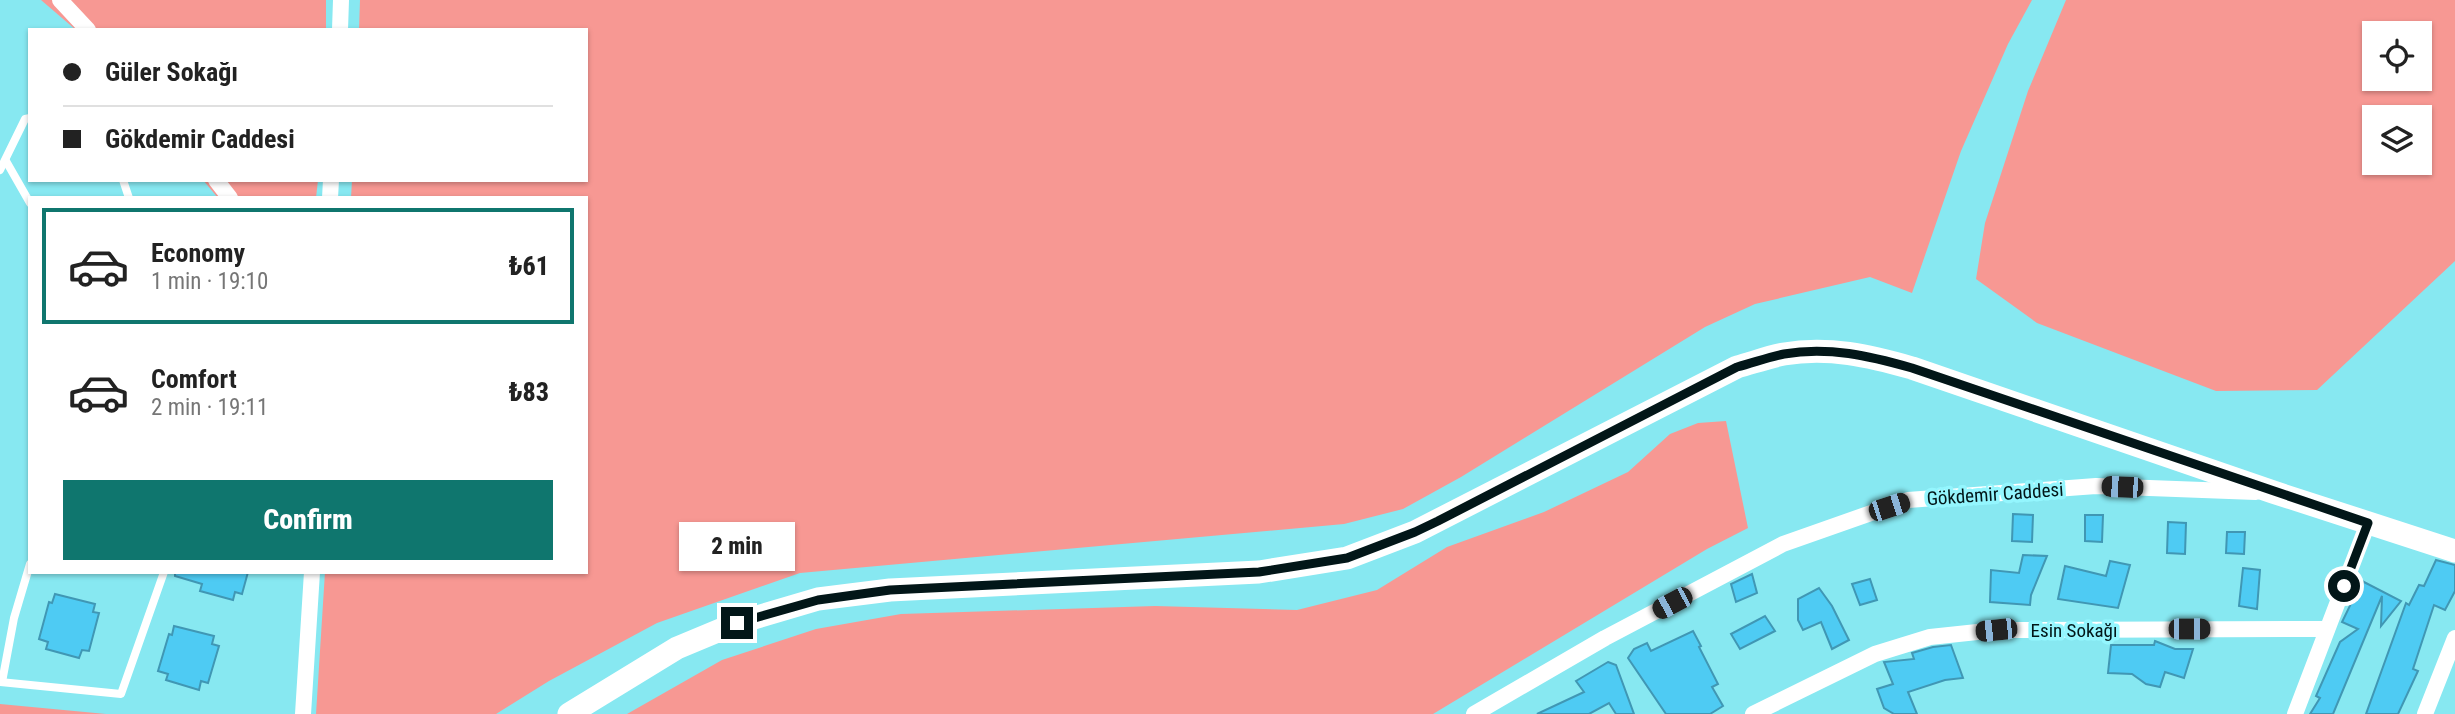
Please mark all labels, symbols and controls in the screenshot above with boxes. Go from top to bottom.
map controls [2362,21,2432,175]
button: locate [2362,21,2432,91]
text: Güler Sokağı [105,57,238,87]
button: layers [2362,105,2432,175]
text: Gökdemir Caddesi [105,124,295,154]
icon: car [67,235,130,298]
text: Economy [151,238,245,268]
text: ₺61 [508,251,549,281]
text: 1 min · 19:10 [151,268,268,295]
icon: car [67,361,130,424]
text: Comfort [151,364,237,394]
text: ₺83 [508,377,549,407]
text: 2 min · 19:11 [151,394,268,421]
car [2101,476,2144,498]
street label: Gökdemir Caddesi [1926,478,2064,510]
button: Confirm [63,480,553,560]
car [1866,491,1913,523]
callout: 2 min [679,522,795,570]
text: 2 min [711,533,763,560]
route start [2328,570,2360,602]
car [1649,584,1696,622]
route end [721,607,753,639]
car [1975,617,2018,643]
street label: Esin Sokağı [2031,619,2117,642]
car [2169,619,2211,640]

